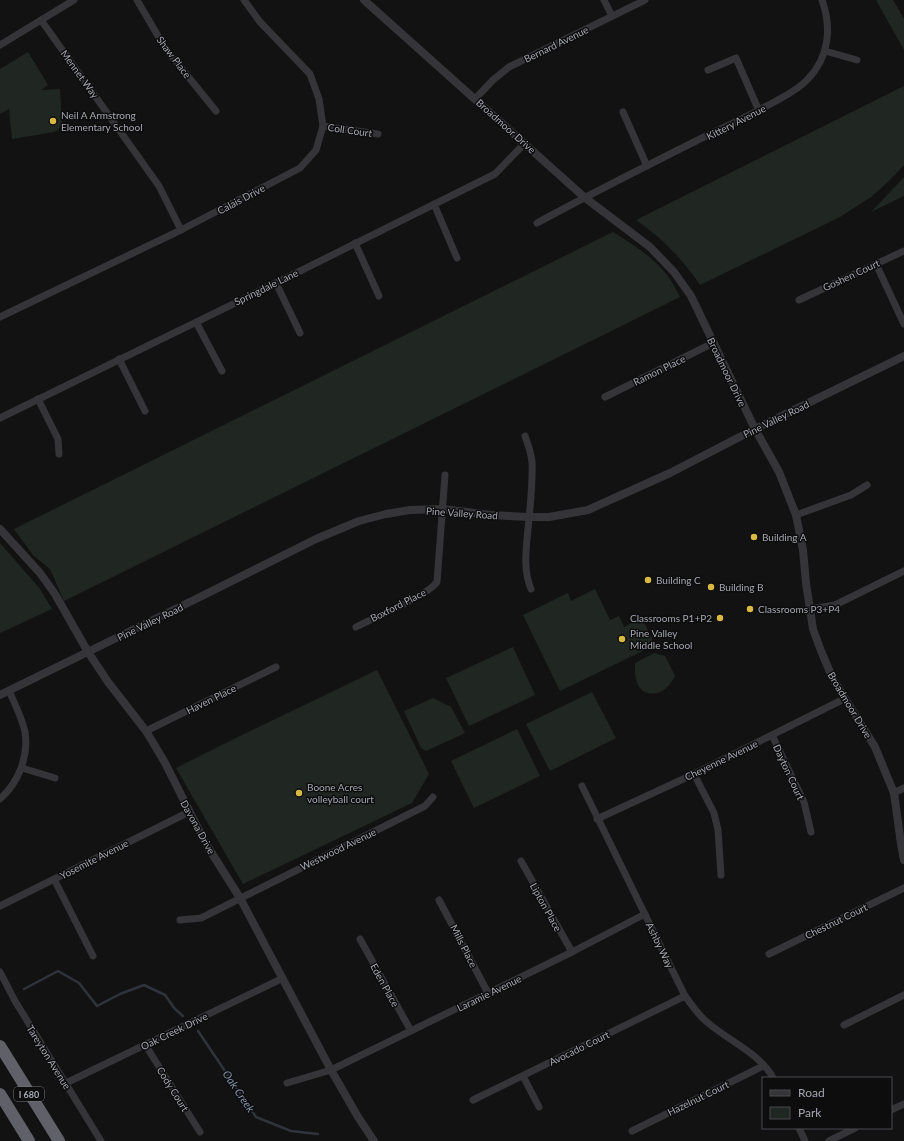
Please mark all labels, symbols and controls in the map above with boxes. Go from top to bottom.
street label: Bernard Avenue [522,23,590,65]
street label: Shaw Place [154,34,194,80]
street label: Mennet Way [59,48,102,101]
street label: Broadmoor Drive [474,96,538,156]
street label: Kittery Avenue [704,102,768,142]
place label: Neil A Armstrong Elementary School [61,109,143,133]
marker: Neil A Armstrong Elementary School [48,116,58,126]
street label: Coll Court [327,121,373,139]
street label: Calais Drive [215,181,267,217]
street label: Goshen Court [821,256,882,293]
street label: Springdale Lane [232,266,300,308]
street label: Broadmoor Drive [705,335,749,409]
street label: Ramon Place [631,352,687,388]
street label: Pine Valley Road [741,398,811,440]
street label: Pine Valley Road [426,505,498,521]
place label: Building A [762,531,807,543]
marker: Building A [749,532,759,542]
place label: Building C [656,574,701,586]
marker: Building C [643,575,653,585]
place label: Building B [719,581,764,593]
marker: Building B [706,582,716,592]
street label: Boxford Place [368,586,428,624]
street label: Pine Valley Road [115,601,185,643]
place label: Classrooms P3+P4 [758,603,840,615]
marker: Classrooms P3+P4 [745,604,755,614]
place label: Classrooms P1+P2 [630,612,712,624]
marker: Classrooms P1+P2 [715,613,725,623]
place label: Pine Valley Middle School [630,627,692,651]
marker: Pine Valley Middle School [617,634,627,644]
street label: Broadmoor Drive [825,670,875,740]
street label: Haven Place [184,682,238,716]
street label: Cheyenne Avenue [683,737,759,783]
street label: Dayton Court [771,742,807,802]
place label: Boone Acres volleyball court [307,781,374,805]
marker: Boone Acres volleyball court [294,788,304,798]
street label: Davona Drive [178,798,218,856]
street label: Westwood Avenue [298,825,378,873]
street label: Yosemite Avenue [58,837,130,881]
street label: Lipton Place [528,881,564,933]
street label: Chestnut Court [803,901,869,941]
street label: Ashby Way [644,920,677,971]
street label: Mills Place [448,923,480,969]
street label: Eden Place [368,961,402,1009]
street label: Laramie Avenue [455,972,523,1014]
street label: Oak Creek Drive [139,1010,209,1052]
street label: Tareyton Avenue [24,1023,74,1091]
street label: Avocado Court [547,1028,612,1068]
street label: Cody Court [155,1064,192,1114]
water label: Oak Creek [220,1068,258,1115]
legend [762,1077,892,1129]
street label: Hazelnut Court [665,1078,731,1118]
text: Road [798,1085,825,1100]
road number: I 680 [14,1087,44,1101]
text: Park [798,1105,822,1120]

